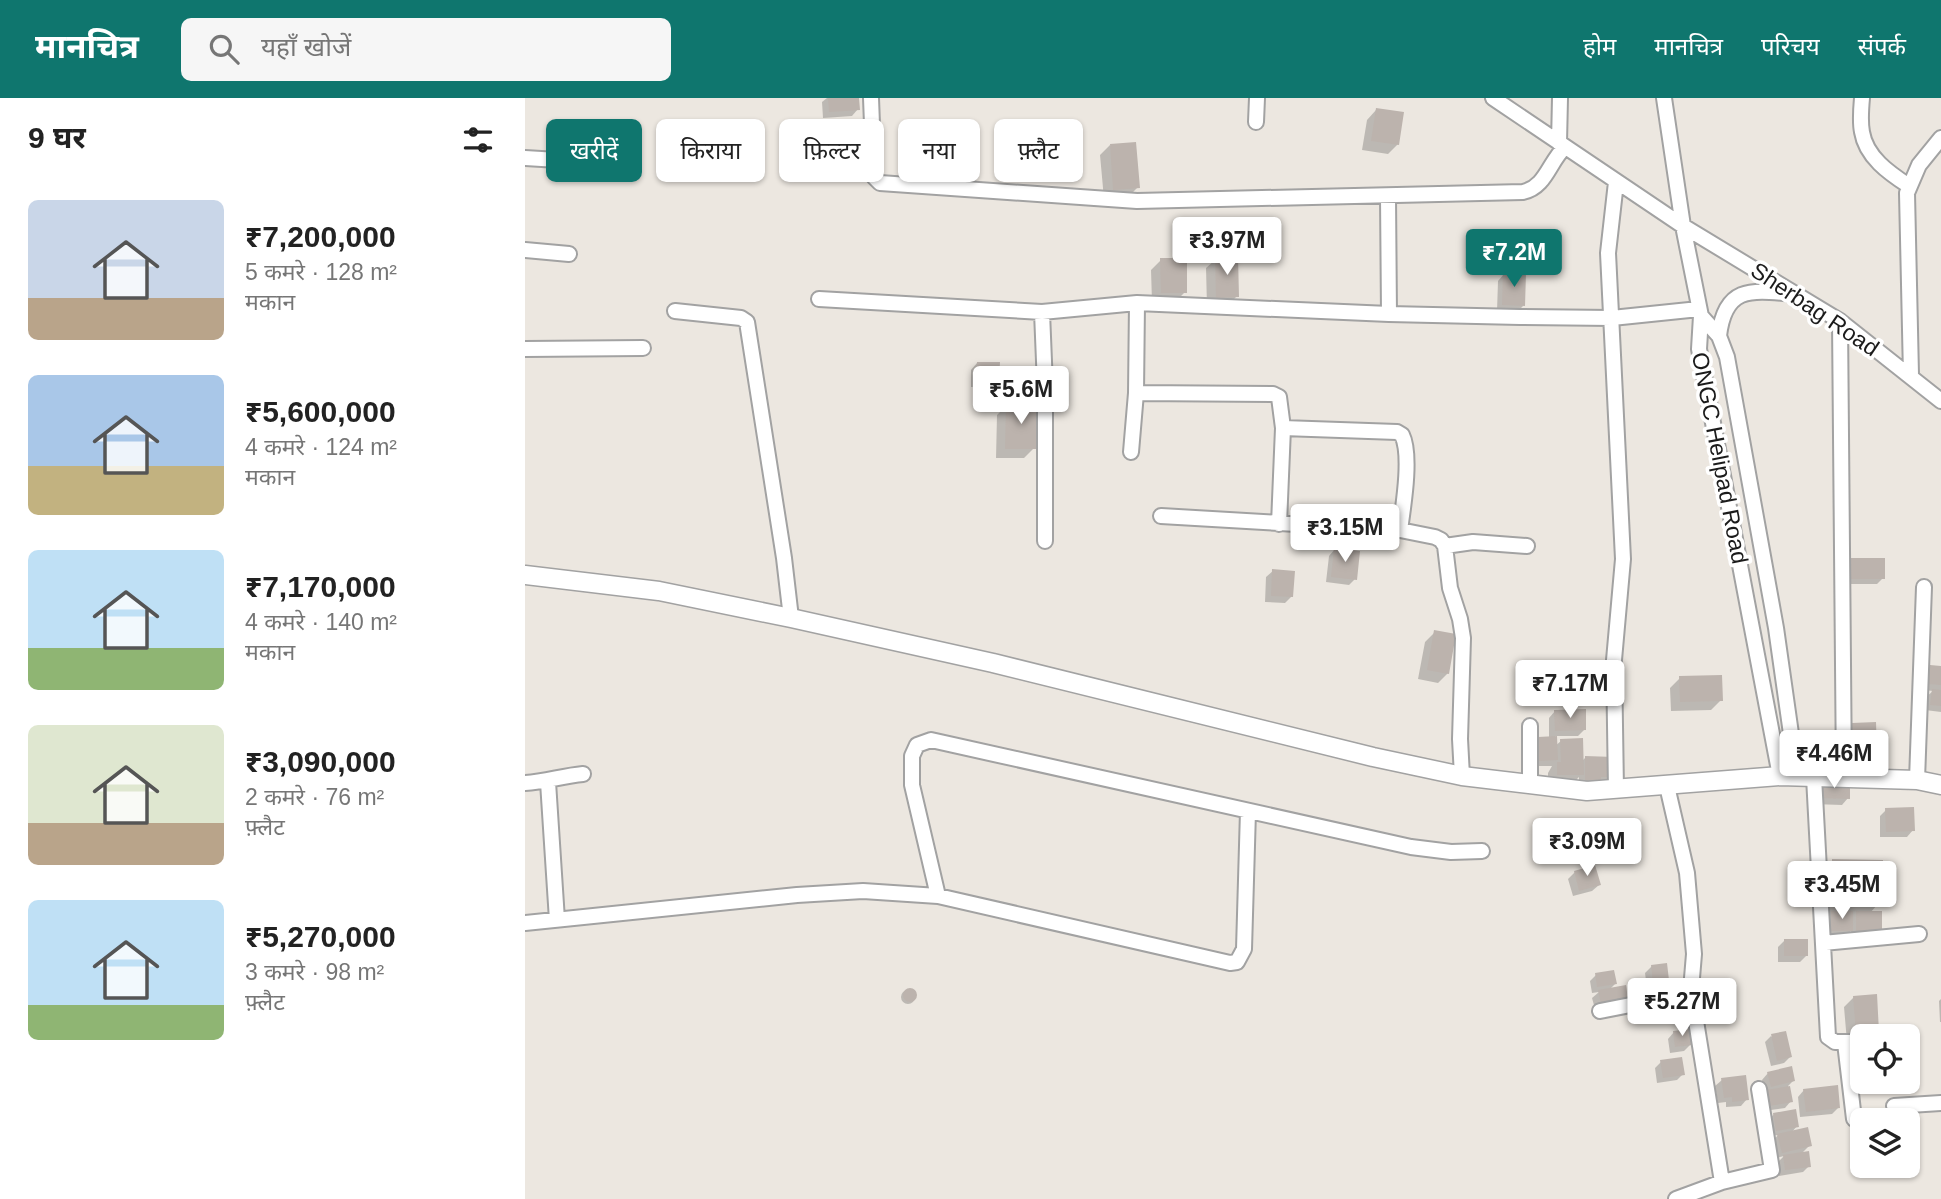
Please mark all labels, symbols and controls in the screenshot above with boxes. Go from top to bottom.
search box [181,18,671,81]
text: मानचित्र [35,28,139,65]
icon: search [205,30,243,68]
text: यहाँ खोजें [261,32,351,62]
text: होम [1583,33,1616,60]
text: मानचित्र [1654,33,1723,60]
text: परिचय [1761,33,1820,60]
text: संपर्क [1858,33,1906,60]
chip: खरीदें [546,119,642,182]
chip: किराया [656,119,765,182]
chip: फ़िल्टर [779,119,884,182]
chip: नया [898,119,980,182]
chip: फ़्लैट [994,119,1083,182]
text: 9 घर [28,121,86,154]
icon: filters [459,121,497,159]
pin: ₹3.97M [1170,218,1284,277]
text: ₹7,200,000 [245,220,396,253]
text: ₹3.97M [1188,227,1266,253]
icon: home [84,228,168,312]
pin: ₹7.2M [1465,230,1563,289]
text: ₹7.2M [1482,239,1546,265]
street label: Sherbag Road [1746,257,1884,361]
text: 5 कमरे · 128 m² [245,259,397,285]
text: मकान [245,289,295,315]
street label: ONGC Helipad Road [1687,350,1753,566]
pin: ₹5.6M [972,366,1070,426]
text: ₹5.6M [989,376,1053,402]
text: ₹5,600,000 [245,395,396,428]
icon: home [84,403,168,487]
text: 4 कमरे · 124 m² [245,434,397,460]
text: मकान [245,464,295,490]
pin: ₹3.15M [1288,504,1402,564]
text: ₹3.15M [1306,514,1384,540]
text: ₹7,170,000 [245,570,396,603]
icon: home [84,578,168,662]
text: 4 कमरे · 140 m² [245,609,397,635]
text: मकान [245,639,295,665]
pin: ₹7.17M [1513,660,1627,720]
text: ₹7.17M [1531,670,1609,696]
pin: ₹4.46M [1777,730,1891,790]
text: ₹4.46M [1795,740,1873,766]
text: ₹3,090,000 [245,745,396,778]
icon: home [84,753,168,837]
text: 2 कमरे · 76 m² [245,784,384,810]
text: फ़्लैट [245,814,285,840]
pin: ₹3.09M [1530,818,1644,878]
text: ₹3.09M [1548,828,1626,854]
pin: ₹3.45M [1785,862,1899,921]
text: ₹3.45M [1803,871,1881,897]
text: ₹5,270,000 [245,920,396,953]
icon: home [84,928,168,1012]
text: 3 कमरे · 98 m² [245,959,384,985]
pin: ₹5.27M [1625,978,1739,1038]
text: ₹5.27M [1643,988,1721,1014]
text: फ़्लैट [245,989,285,1015]
map controls [1850,1024,1920,1178]
button: locate [1850,1024,1920,1094]
button: layers [1850,1108,1920,1178]

